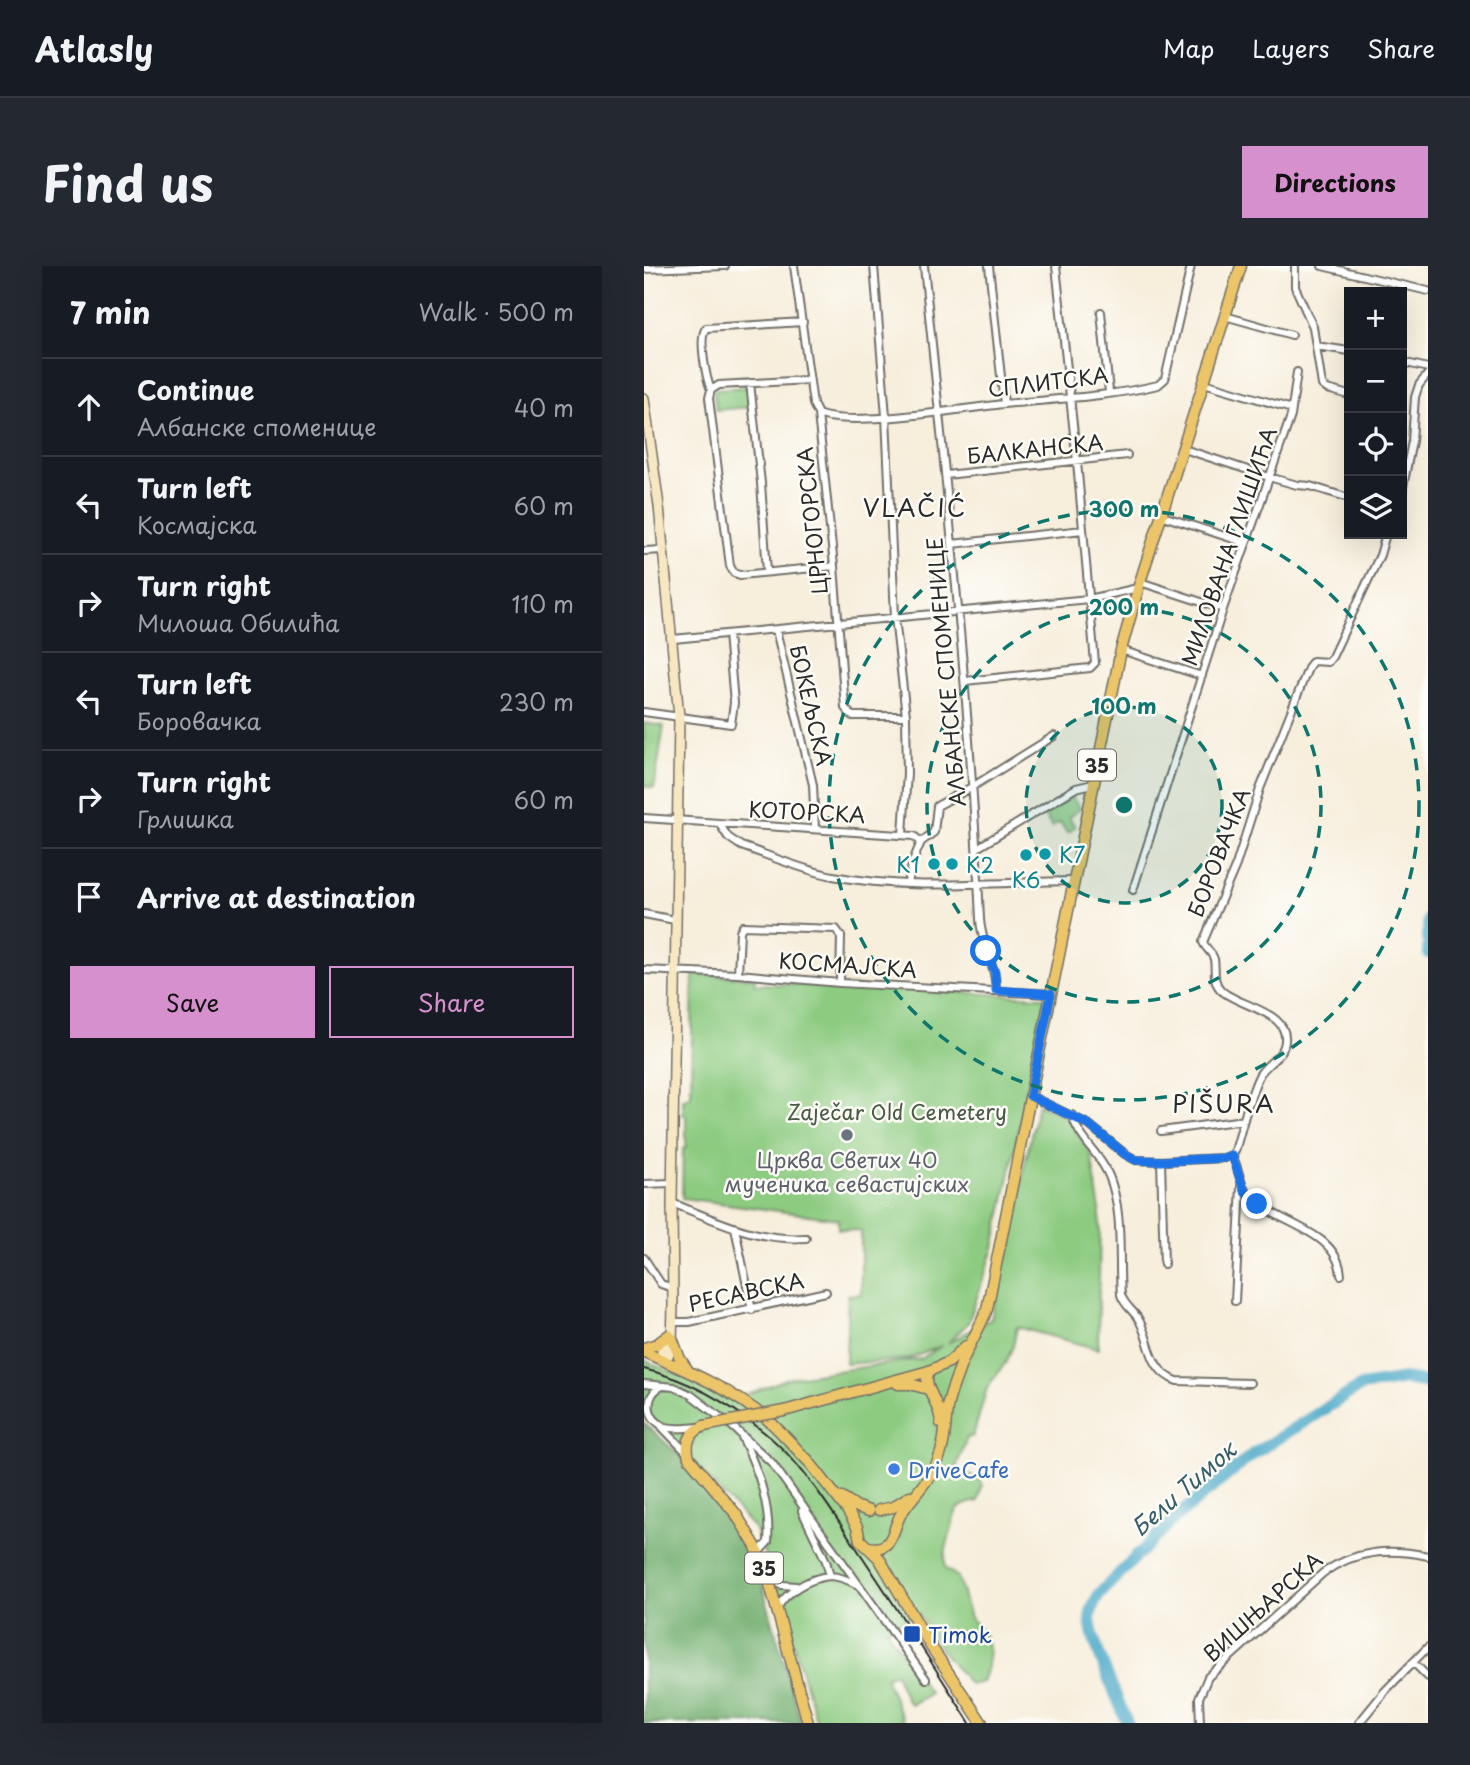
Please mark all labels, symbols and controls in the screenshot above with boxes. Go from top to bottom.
text: Atlasly [35,23,153,73]
text: Map [1163,30,1214,66]
text: Layers [1252,30,1329,66]
text: Share [1367,30,1435,66]
text: Find us [42,145,213,219]
button: Directions [1242,146,1428,218]
map controls [1344,287,1407,539]
button: + [1344,287,1407,350]
text: 7 min [70,289,151,334]
text: Walk · 500 m [419,294,574,329]
button: − [1344,350,1407,413]
street label: СПЛИТСКА [986,358,1110,404]
text: Continue [137,370,254,409]
icon: ahead [70,388,108,426]
text: 40 m [514,390,574,425]
text: Албанске споменице [137,409,377,444]
button: locate [1344,413,1407,476]
street label: МИЛОВАНА ГЛИШИЋА [1172,423,1284,669]
street label: БАЛКАНСКА [965,425,1105,471]
street label: ЦРНОГОРСКА [787,446,835,596]
text: Turn left [137,468,252,507]
button: layers [1344,476,1407,539]
icon: left [70,486,108,524]
text: 60 m [514,488,574,523]
district label: VLAČIĆ [863,489,967,525]
text: 300 m [1089,492,1159,524]
text: Космајска [137,507,257,542]
street label: АЛБАНСКЕ СПОМЕНИЦЕ [917,536,973,808]
text: Turn right [137,566,271,605]
icon: right [70,584,108,622]
text: 110 m [512,586,574,621]
text: 200 m [1089,590,1159,622]
text: Милоша Обилића [137,605,340,640]
street label: БОКЕЉСКА [783,641,841,769]
text: Turn left [137,664,252,703]
icon: left [70,682,108,720]
text: 230 m [499,684,574,719]
text: 100 m [1091,689,1157,721]
text: Боровачка [137,703,261,738]
road number: 35 [1078,750,1116,780]
text: Turn right [137,762,271,801]
icon: right [70,780,108,818]
text: 60 m [514,782,574,817]
street label: БОРОВАЧКА [1179,783,1257,921]
street label: КОТОРСКА [748,792,866,830]
centre of rings [1112,793,1136,817]
text: Грлишка [137,801,234,836]
place label: K7 [1059,838,1085,870]
marker: K7 [1037,846,1053,862]
marker: K6 [1018,847,1034,863]
place label: K1 [896,848,920,880]
place label: K2 [966,848,994,880]
marker: K1 [926,856,942,872]
marker: K2 [944,856,960,872]
place label: K6 [1012,863,1040,895]
icon: arrive [70,878,108,916]
text: Arrive at destination [137,878,416,917]
route start [970,935,1001,966]
street label: КОСМАЈСКА [778,943,918,985]
button: Save [70,966,315,1038]
button: Share [329,966,574,1038]
district label: PIŠURA [1172,1085,1276,1121]
park label: Zaječar Old Cemetery [787,1095,1007,1127]
marker: Црква Светих 40 мученика севастијских [839,1127,855,1143]
place label: Црква Светих 40 мученика севастијских [725,1143,969,1199]
route end [1241,1188,1272,1219]
street label: РЕСАВСКА [685,1263,807,1319]
water label: Бели Тимок [1123,1431,1245,1544]
place label: DriveCafe [908,1453,1009,1485]
marker: DriveCafe [886,1461,902,1477]
street label: ВИШЊАРСКА [1195,1544,1329,1668]
road number: 35 [745,1552,783,1584]
place label: Timok [928,1618,992,1650]
marker: Timok [902,1624,922,1644]

